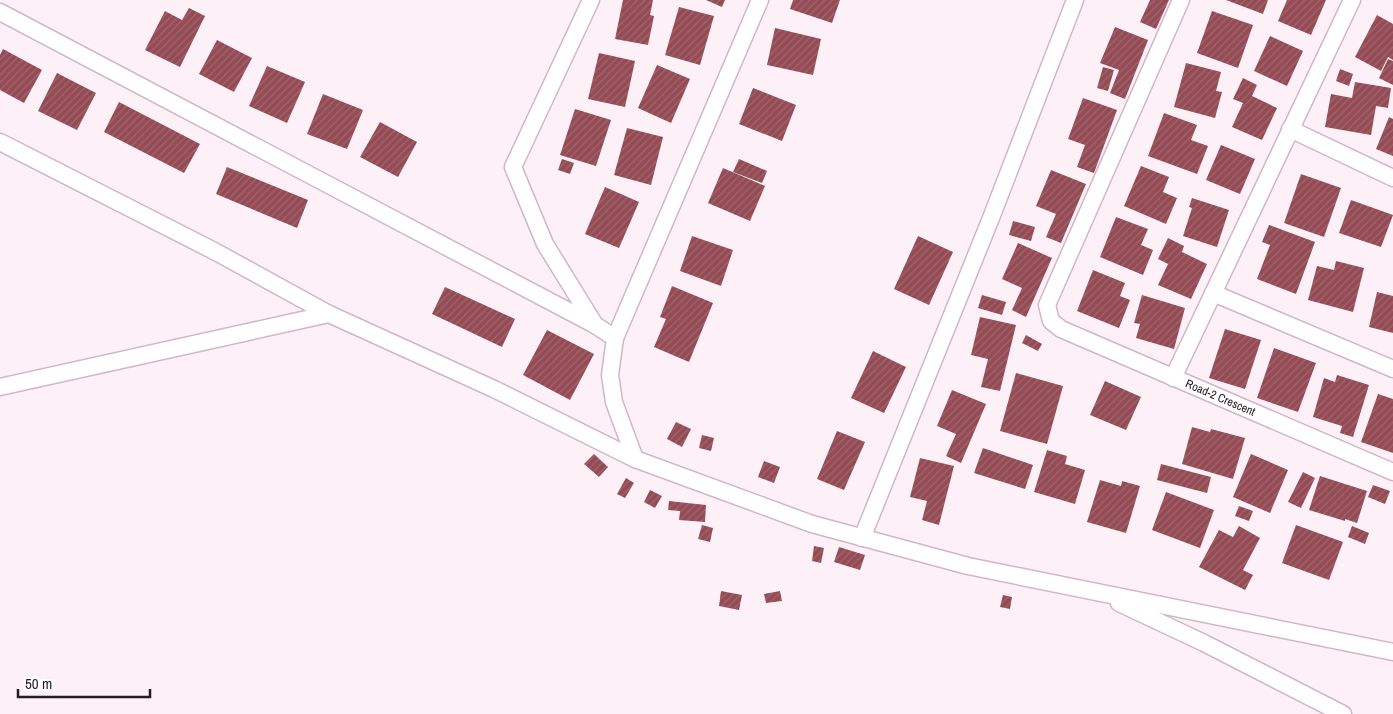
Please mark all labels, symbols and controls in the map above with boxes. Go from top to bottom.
street label: Road-2 Crescent [1183,376,1258,420]
scale bar [18,666,150,698]
text: 50 m [25,673,52,694]

